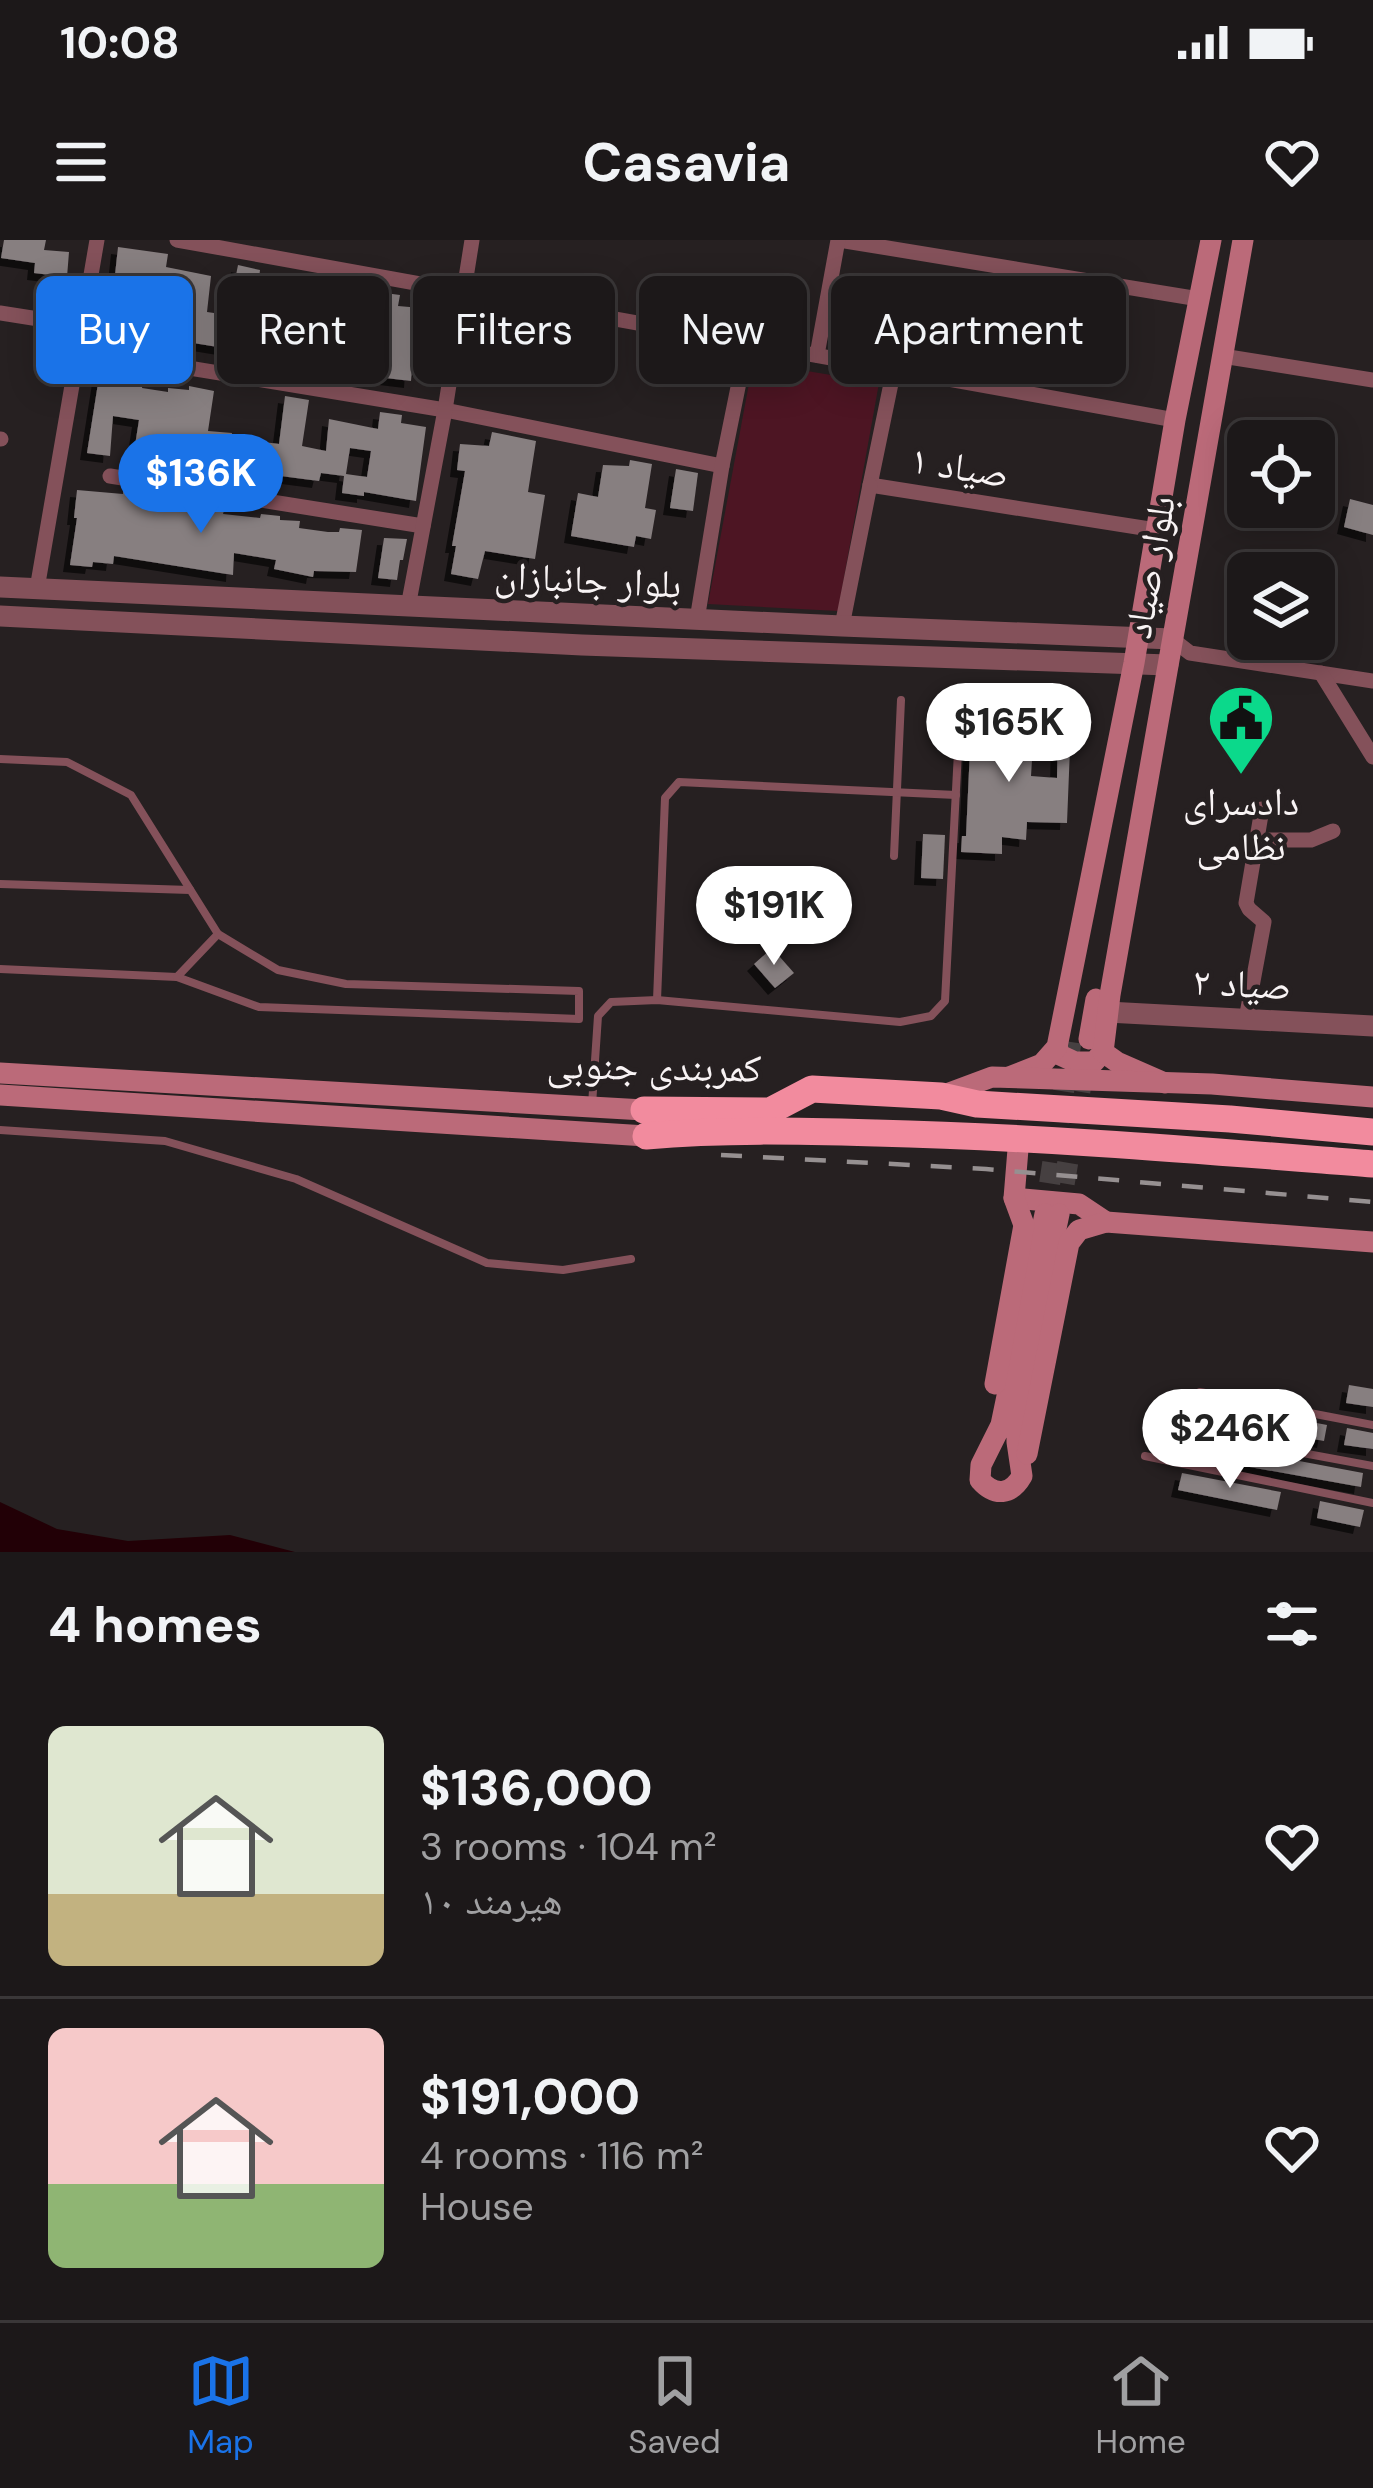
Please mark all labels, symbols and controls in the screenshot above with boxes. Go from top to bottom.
text: 10:08 [60,13,180,72]
text: Casavia [582,127,791,198]
icon: menu [48,129,114,195]
icon: heart [1259,129,1325,195]
chip: Buy [36,276,193,384]
chip: Rent [217,276,389,384]
chip: Filters [413,276,615,384]
chip: New [639,276,807,384]
chip: Apartment [831,276,1126,384]
map controls [1227,420,1335,660]
button: locate [1227,420,1335,528]
pin: $136K [117,434,285,536]
street label: صیاد ۱ [907,434,1013,499]
text: $136K [145,447,257,498]
street label: بلوار صیاد [1112,492,1187,642]
street label: بلوار جانبازان [493,549,683,610]
button: layers [1227,552,1335,660]
pin: $165K [925,683,1093,785]
public building icon: دادسرای نظامی [1206,683,1276,777]
text: $165K [953,696,1065,747]
place label: دادسرای نظامی [1183,776,1299,872]
pin: $191K [690,866,858,968]
text: $191K [723,879,825,930]
street label: صیاد ۲ [1191,955,1293,1012]
street label: کمربندی جنوبی [546,1039,762,1094]
pin: $246K [1146,1389,1314,1491]
text: $246K [1169,1402,1291,1453]
text: 4 homes [48,1591,262,1658]
icon: filters [1259,1591,1325,1657]
text: $136,000 [420,1754,653,1821]
icon: home [144,1774,288,1918]
icon: heart [1259,1813,1325,1879]
text: 3 rooms · 104 m² [420,1821,717,1872]
text: هیرمند ۱۰ [420,1875,563,1926]
text: $191,000 [420,2063,640,2130]
icon: home [144,2076,288,2220]
icon: heart [1259,2115,1325,2181]
text: 4 rooms · 116 m² [420,2130,704,2181]
text: House [420,2181,534,2232]
tab: Map [187,2348,254,2463]
tab: Saved [628,2348,721,2463]
tab: Home [1095,2348,1186,2463]

